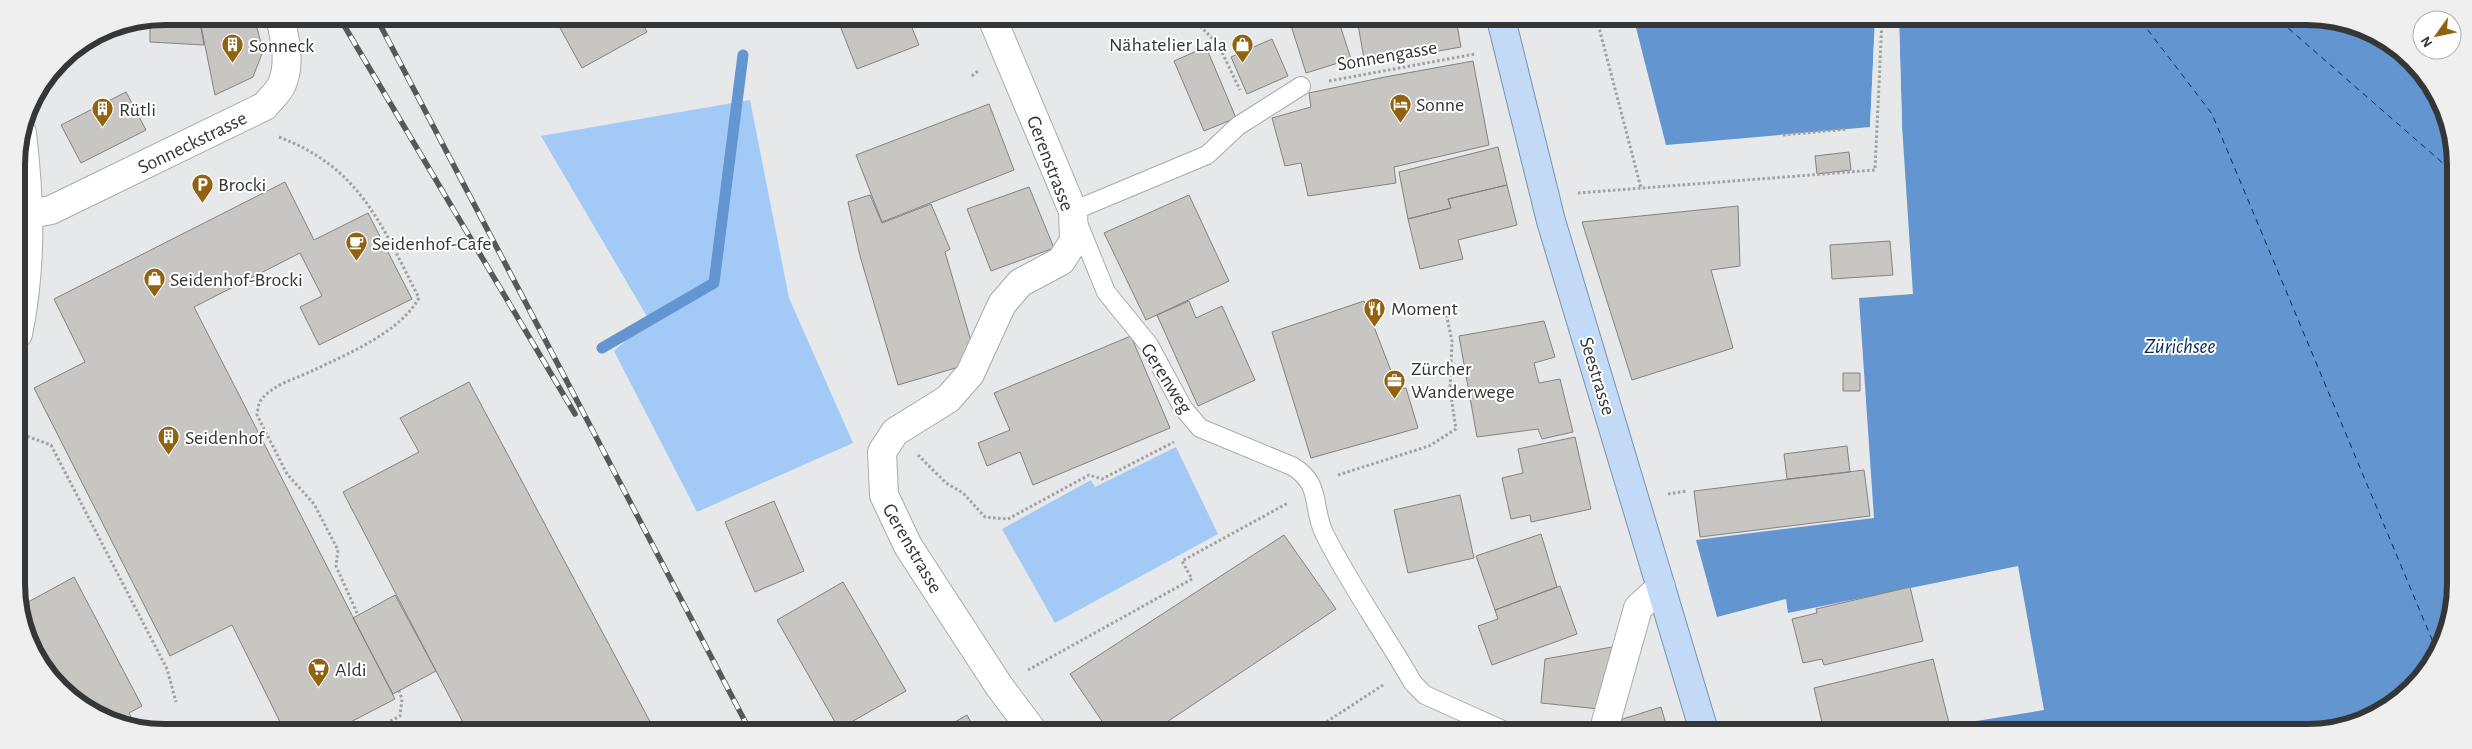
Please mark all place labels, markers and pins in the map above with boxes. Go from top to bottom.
shop icon: Nähatelier Lala [1231,32,1255,63]
building icon: Sonneck [221,33,245,64]
place label: Nähatelier Lala [1109,35,1227,55]
place label: Sonneck [249,36,314,56]
hotel icon: Sonne [1388,92,1412,123]
place label: Sonne [1416,95,1464,115]
building icon: Rütli [91,97,115,128]
place label: Rütli [119,100,156,120]
parking icon: Brocki [190,172,214,203]
place label: Brocki [218,175,266,195]
cafe icon: Seidenhof-Cafe [344,231,368,262]
place label: Seidenhof-Cafe [372,234,491,254]
shop icon: Seidenhof-Brocki [142,267,166,298]
place label: Seidenhof-Brocki [170,270,303,290]
restaurant icon: Moment [1363,296,1387,327]
place label: Moment [1391,299,1459,319]
place label: Zürcher Wanderwege [1411,359,1515,402]
office icon: Zürcher Wanderwege [1383,368,1407,399]
building icon: Seidenhof [157,425,181,456]
place label: Seidenhof [185,428,265,448]
supermarket icon: Aldi [307,657,331,688]
place label: Aldi [335,660,367,680]

